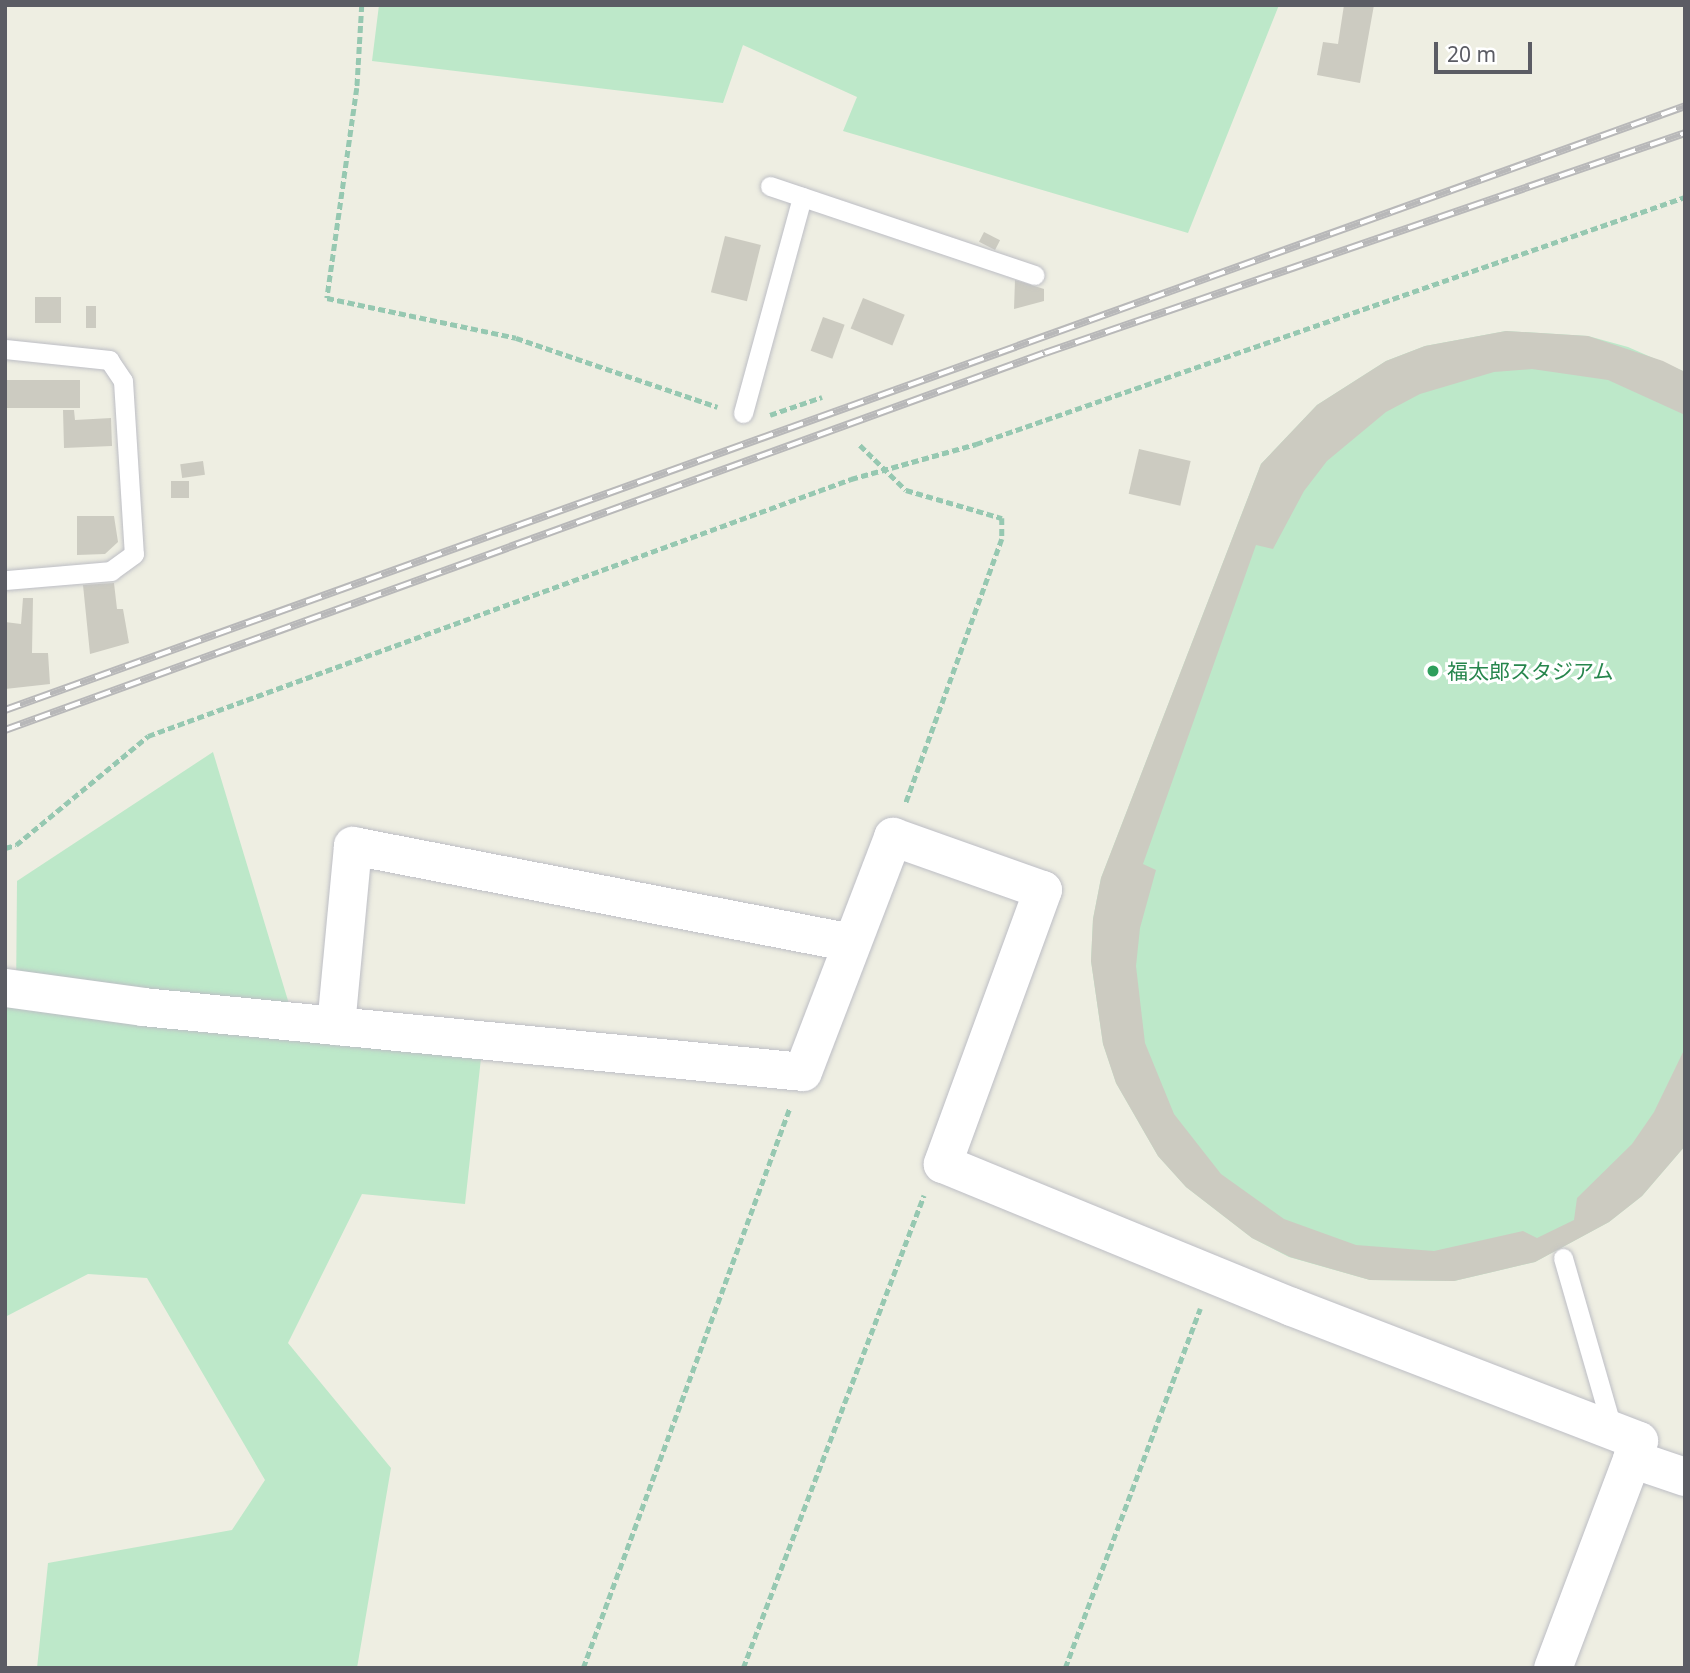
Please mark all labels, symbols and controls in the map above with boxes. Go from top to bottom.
scale bar [1438,28,1536,72]
text: 20 m [1447,40,1496,68]
place label: 福太郎スタジアム [1447,658,1615,684]
marker: 福太郎スタジアム [1425,663,1441,679]

